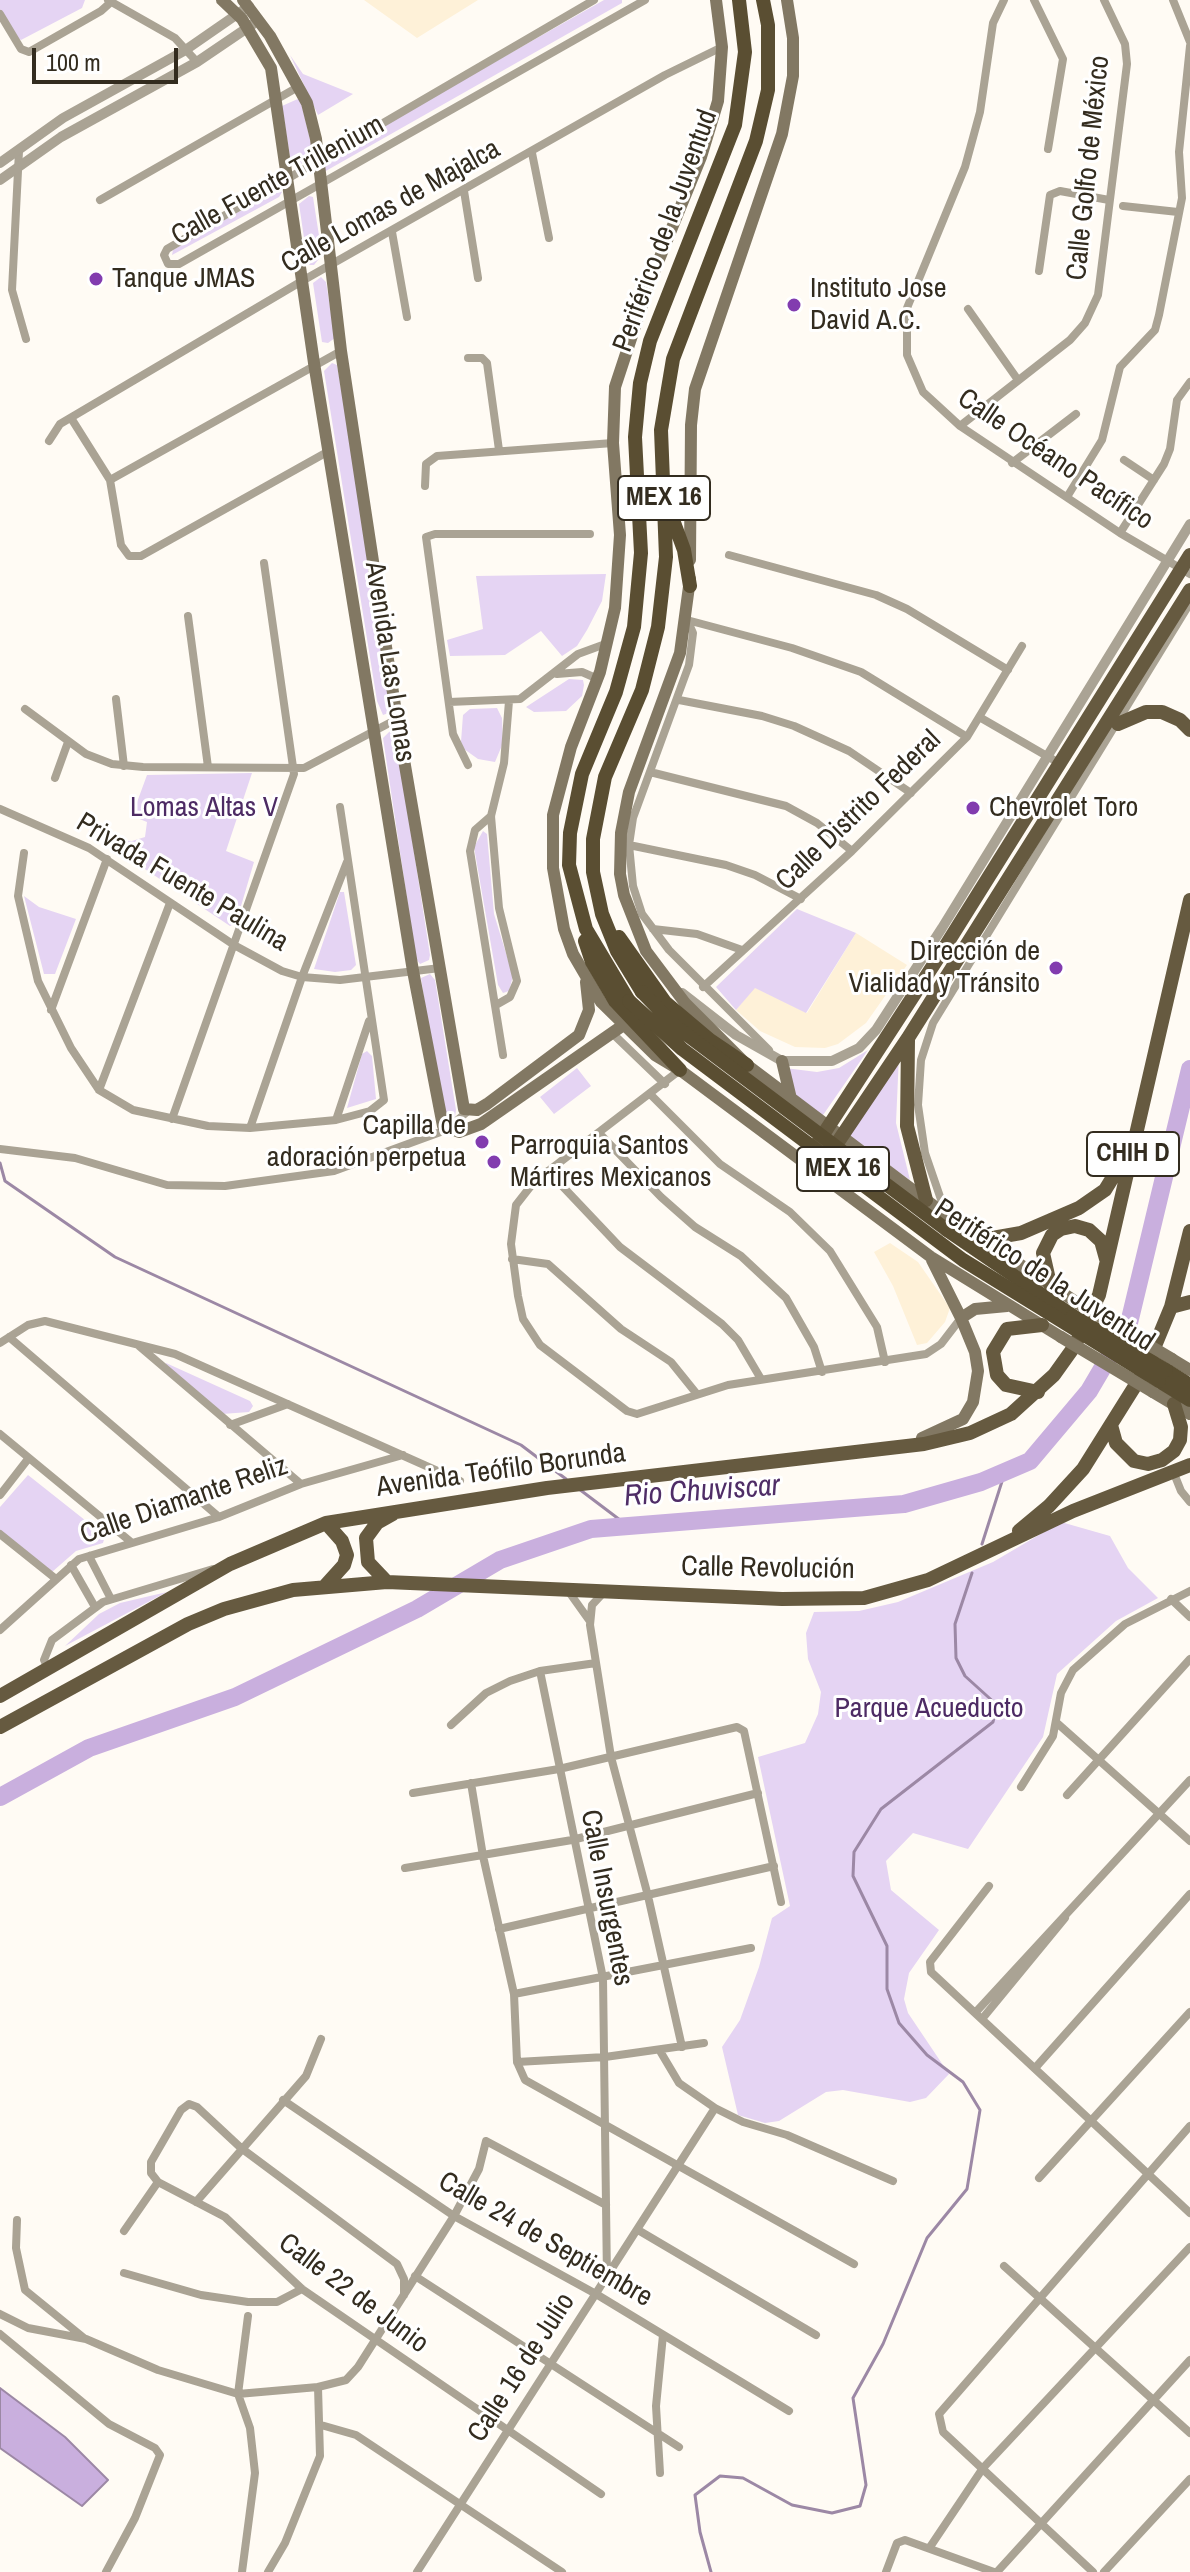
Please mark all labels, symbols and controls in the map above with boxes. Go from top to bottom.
scale bar [36,32,182,82]
text: 100 m [46,46,101,78]
street label: Calle Golfo de México [1060,54,1118,282]
street label: Periférico de la Juventud [607,105,725,357]
street label: Calle Fuente Trillenium [166,109,390,253]
street label: Calle Lomas de Majalca [276,133,506,281]
place label: Tanque JMAS [112,262,255,296]
marker: Tanque JMAS [87,270,105,288]
place label: Instituto Jose David A.C. [810,272,947,338]
marker: Instituto Jose David A.C. [785,296,803,314]
street label: Calle Océano Pacífico [951,382,1159,538]
road number: MEX 16 [618,476,710,520]
street label: Avenida Las Lomas [357,559,421,765]
street label: Calle Distrito Federal [770,724,948,898]
park label: Lomas Altas V [130,791,278,825]
place label: Chevrolet Toro [989,791,1138,825]
marker: Chevrolet Toro [964,799,982,817]
street label: Privada Fuente Paulina [70,806,294,960]
place label: Dirección de Vialidad y Tránsito [849,935,1040,1001]
marker: Dirección de Vialidad y Tránsito [1047,959,1065,977]
place label: Capilla de adoración perpetua [267,1109,466,1175]
place label: Parroquia Santos Mártires Mexicanos [510,1129,712,1195]
road number: CHIH D [1087,1132,1179,1176]
marker: Capilla de adoración perpetua [473,1133,491,1151]
road number: MEX 16 [797,1147,889,1191]
marker: Parroquia Santos Mártires Mexicanos [485,1153,503,1171]
street label: Periférico de la Juventud [928,1192,1160,1360]
street label: Avenida Teófilo Borunda [374,1437,628,1505]
street label: Calle Diamante Reliz [76,1450,292,1552]
water label: Rio Chuviscar [623,1469,781,1515]
street label: Calle Revolución [681,1551,855,1587]
park label: Parque Acueducto [835,1692,1023,1726]
street label: Calle Insurgentes [572,1807,640,1989]
street label: Calle 24 de Septiembre [432,2165,658,2315]
street label: Calle 22 de Junio [272,2227,434,2361]
street label: Calle 16 de Julio [461,2287,583,2449]

